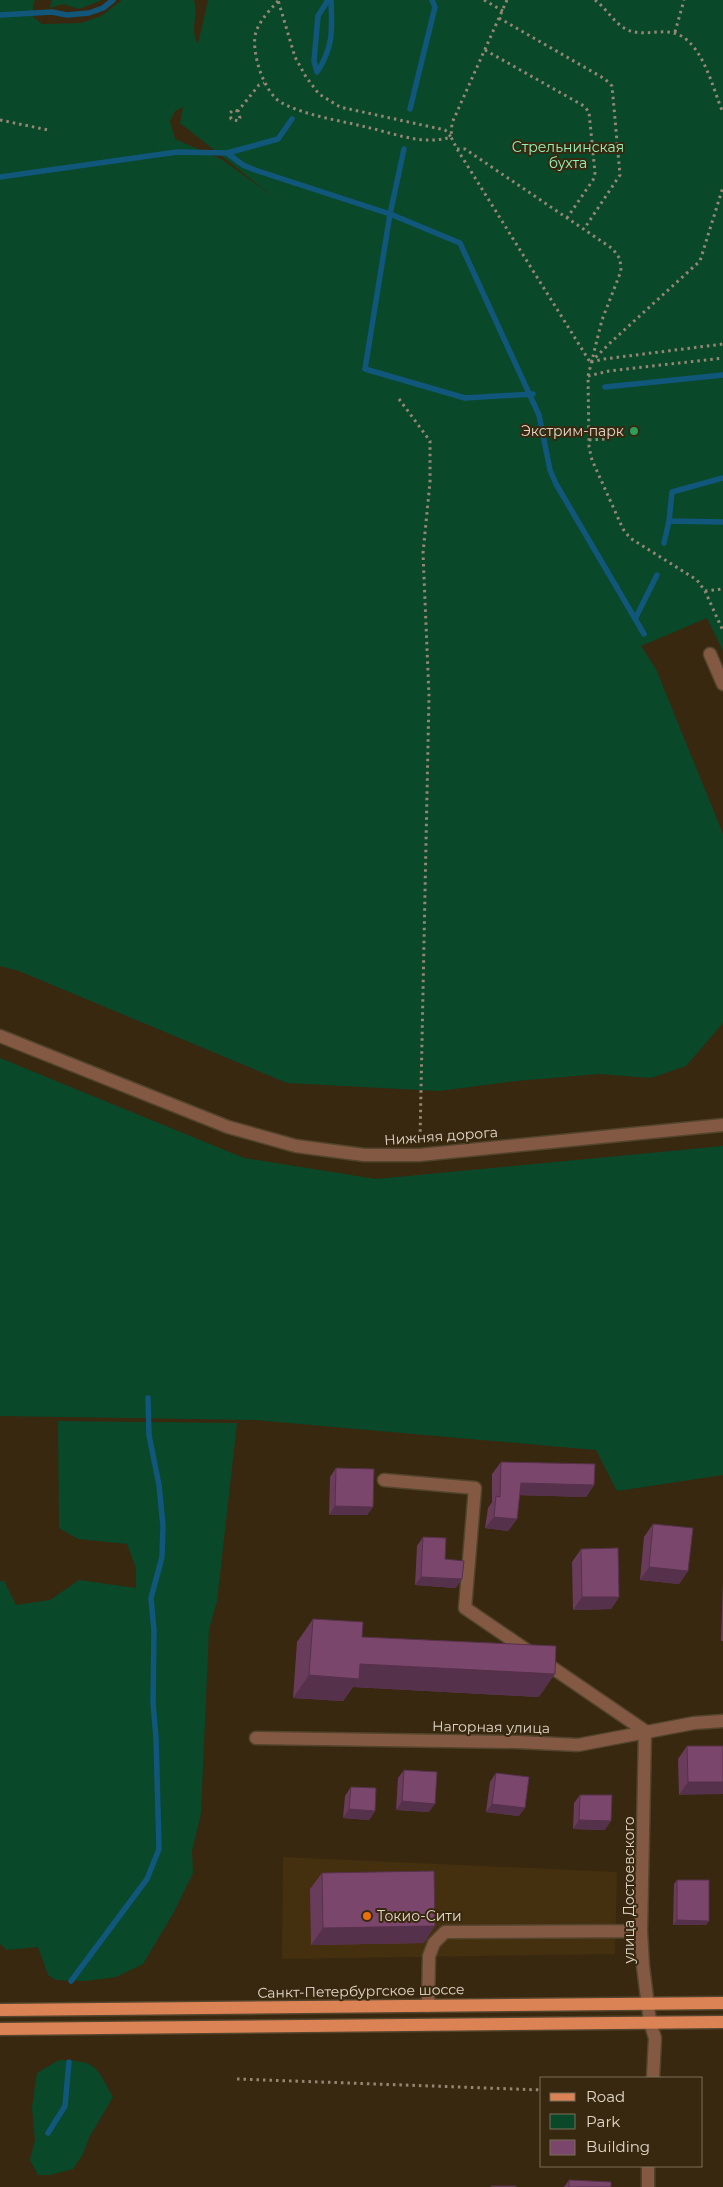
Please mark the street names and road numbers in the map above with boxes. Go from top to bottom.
street label: Нижняя дорога [383,1123,499,1149]
street label: Нагорная улица [432,1717,550,1737]
street label: улица Достоевского [620,1816,638,1965]
street label: Санкт-Петербургское шоссе [257,1980,465,2002]

